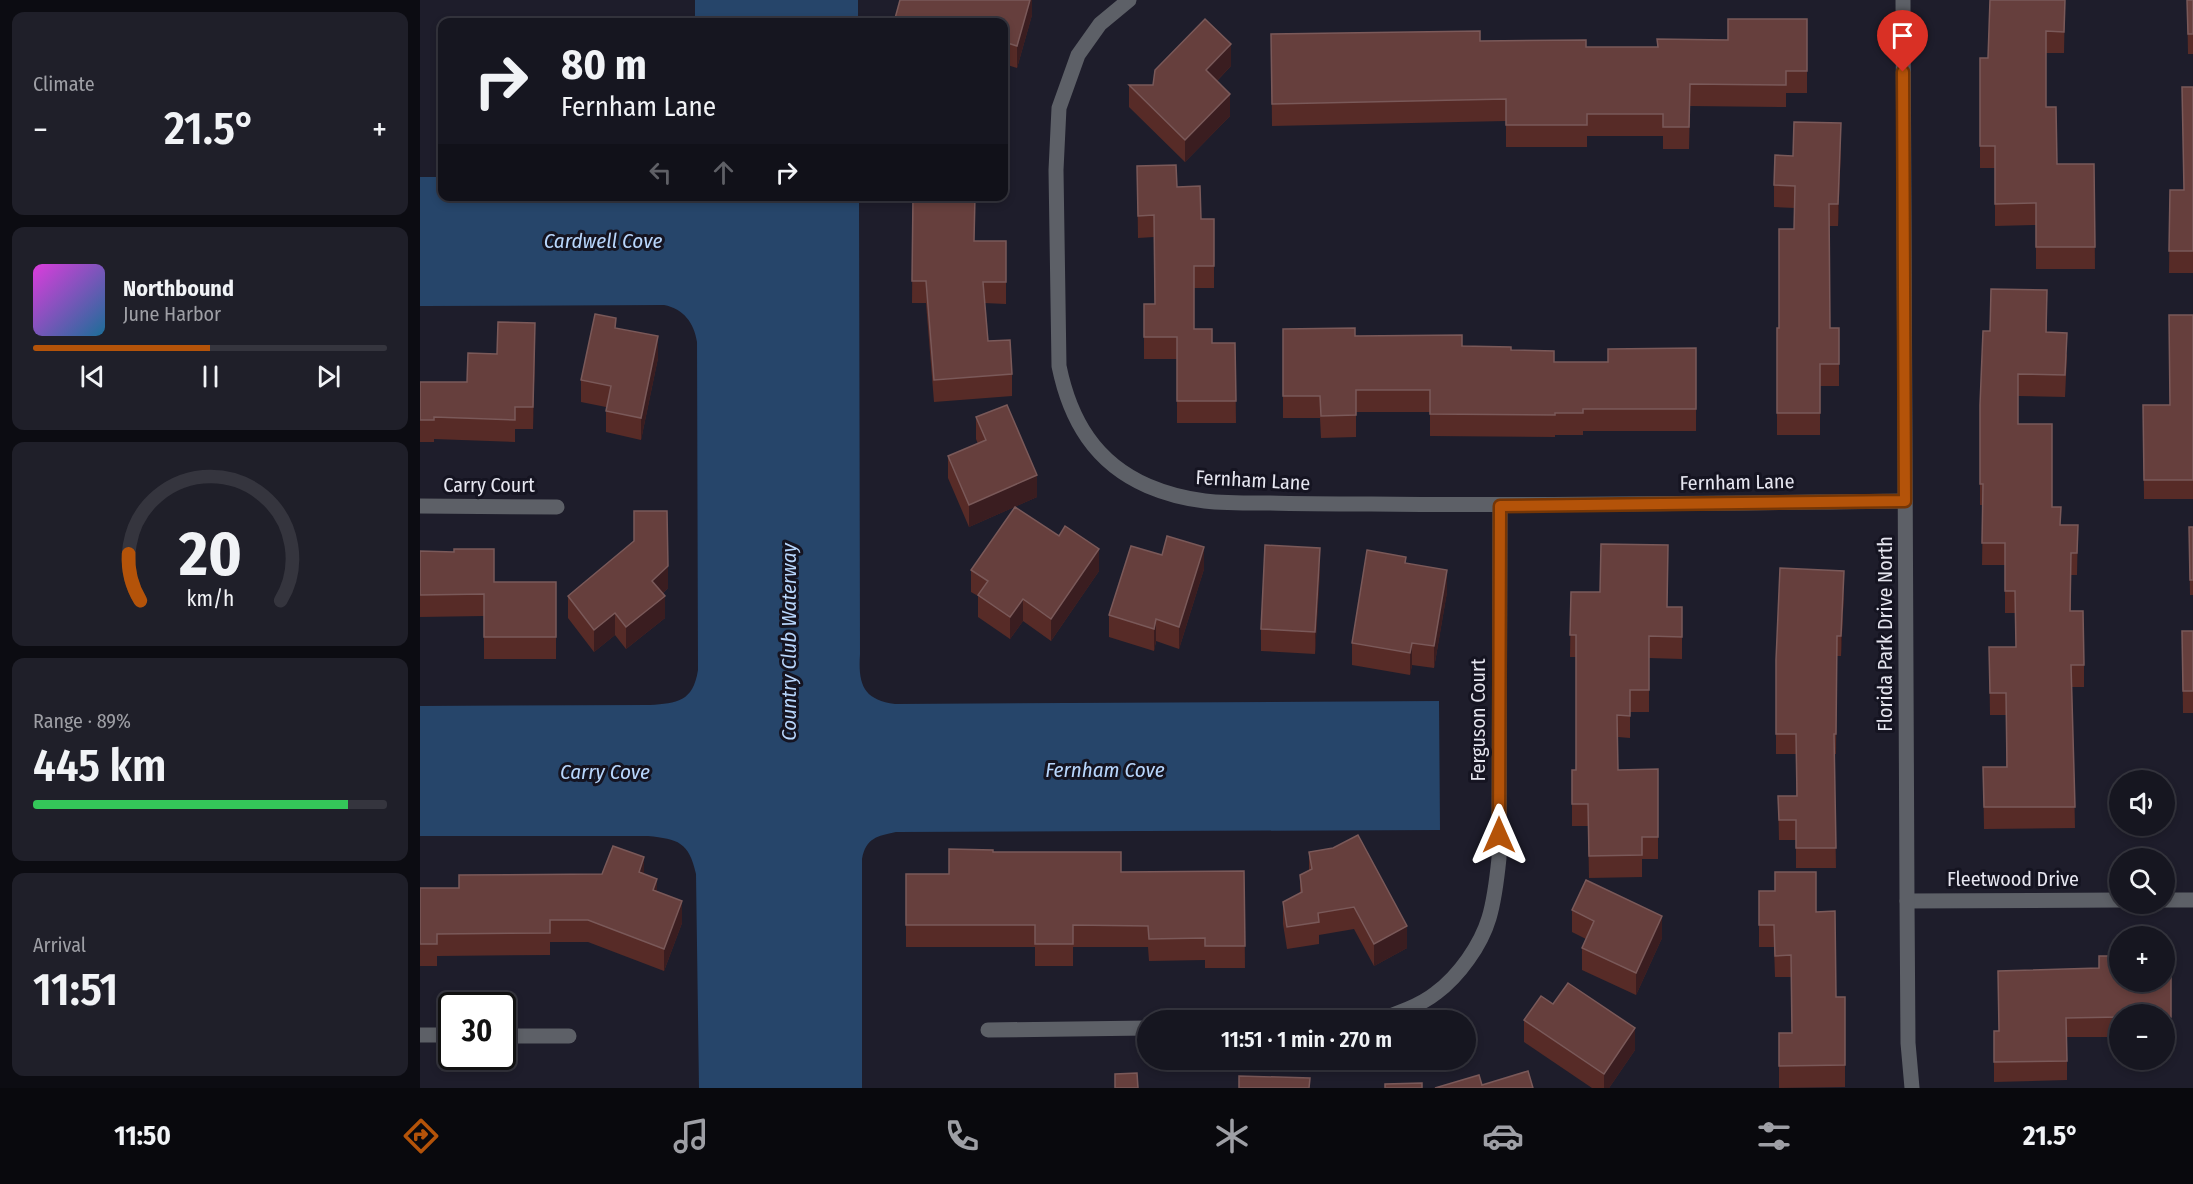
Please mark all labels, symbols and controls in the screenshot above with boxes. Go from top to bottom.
pin [1877,10,1928,72]
icon: arrive [1886,19,1919,52]
text: 80 m [561,40,647,90]
icon: right [462,42,540,120]
text: Climate [33,72,95,96]
text: Fernham Lane [561,91,716,123]
text: 21.5° [164,102,256,156]
text: − [33,110,48,150]
text: + [372,110,387,150]
icon: left [644,156,677,189]
icon: ahead [707,156,740,189]
icon: right [770,156,803,189]
water label: Cardwell Cove [544,228,662,254]
text: Northbound [123,275,234,302]
text: June Harbor [123,302,221,326]
icon: previous [76,360,109,393]
icon: pause [194,360,227,393]
icon: next [312,360,345,393]
street label: Fernham Lane [1195,465,1311,495]
street label: Fernham Lane [1679,469,1795,495]
street label: Carry Court [443,473,535,497]
text: 20 [178,517,241,592]
street label: Florida Park Drive North [1873,536,1897,732]
water label: Country Club Waterway [776,542,802,741]
text: km/h [186,586,234,612]
street label: Ferguson Court [1466,658,1490,781]
text: Range · 89% [33,709,131,733]
text: 445 km [33,739,166,793]
water label: Fernham Cove [1045,757,1165,783]
water label: Carry Cove [560,759,650,785]
map controls [2109,770,2175,1070]
button: sound [2109,770,2175,836]
position arrow [1467,803,1531,867]
button: search [2109,848,2175,914]
street label: Fleetwood Drive [1947,867,2079,891]
button: + [2109,926,2175,992]
text: Arrival [33,933,86,957]
text: 11:51 [33,963,118,1017]
speed limit sign: 30 [438,992,516,1070]
button: − [2109,1004,2175,1070]
text: 11:51 · 1 min · 270 m [1221,1026,1392,1053]
icon: directions [400,1115,442,1157]
icon: music [670,1115,712,1157]
icon: phone [941,1115,983,1157]
icon: climate [1211,1115,1253,1157]
icon: car [1482,1115,1524,1157]
icon: filters [1753,1115,1795,1157]
text: 11:50 [114,1120,171,1152]
text: 21.5° [2023,1120,2079,1152]

